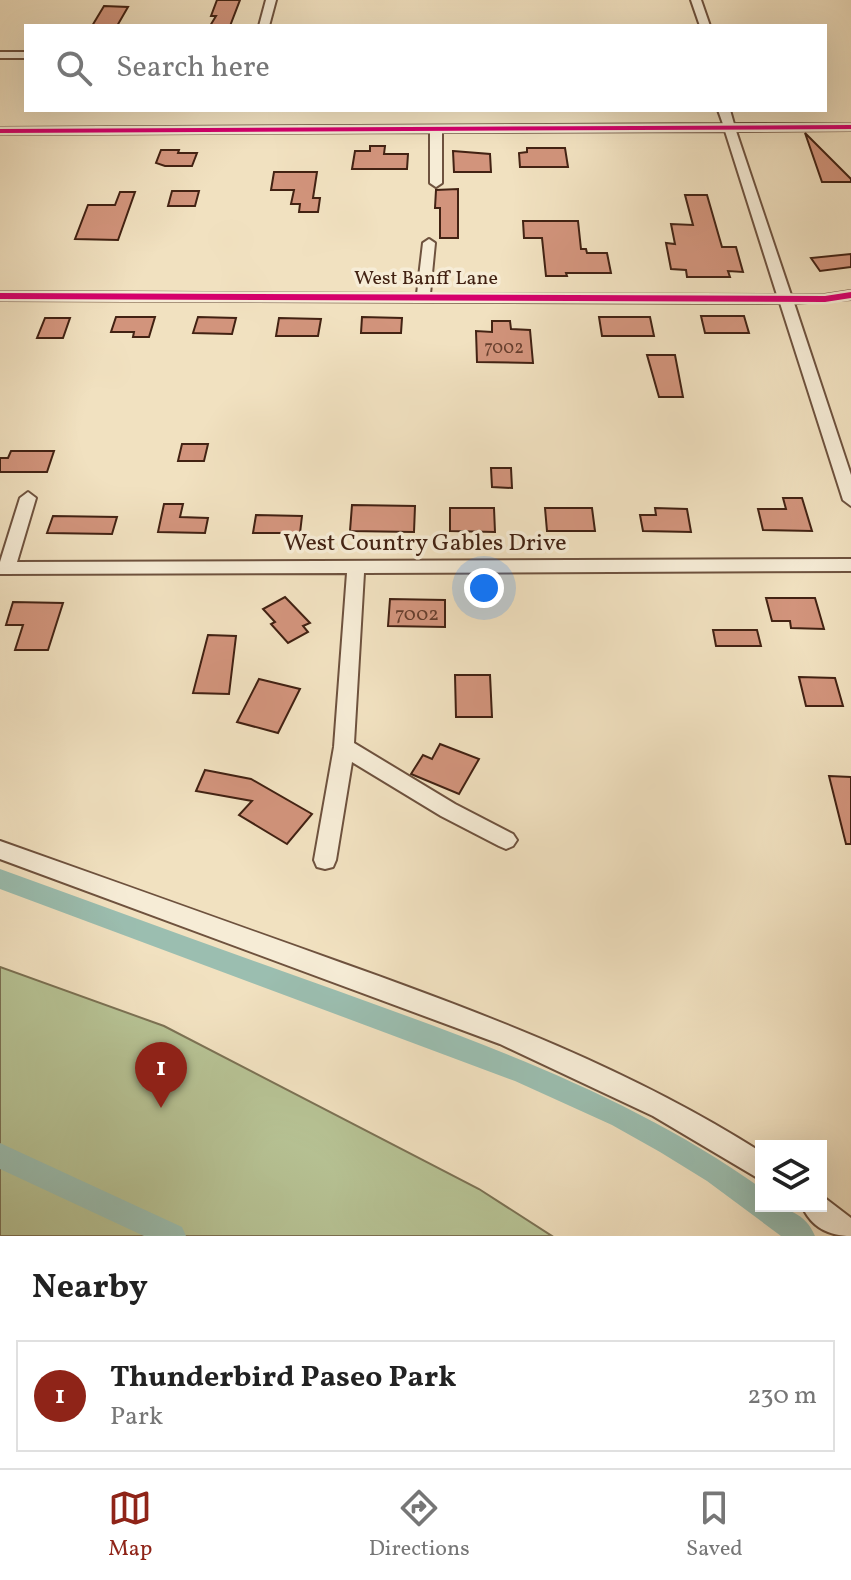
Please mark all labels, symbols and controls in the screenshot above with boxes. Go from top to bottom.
search box [24,24,827,112]
icon: search [52,46,96,90]
text: Search here [116,47,270,89]
street label: West Banff Lane [354,265,498,293]
house number: 7002 [484,336,524,361]
street label: West Country Gables Drive [283,527,567,561]
your location [464,568,504,608]
house number: 7002 [395,601,439,629]
pin: 1 [135,1042,187,1108]
map controls [755,1140,827,1212]
button: layers [755,1140,827,1212]
text: Nearby [32,1265,148,1312]
text: Thunderbird Paseo Park [110,1357,456,1399]
text: 1 [55,1378,65,1414]
text: 230 m [747,1378,817,1414]
text: Park [110,1399,163,1435]
tab: Map [108,1486,152,1565]
tab: Directions [369,1486,470,1565]
tab: Saved [686,1486,743,1565]

